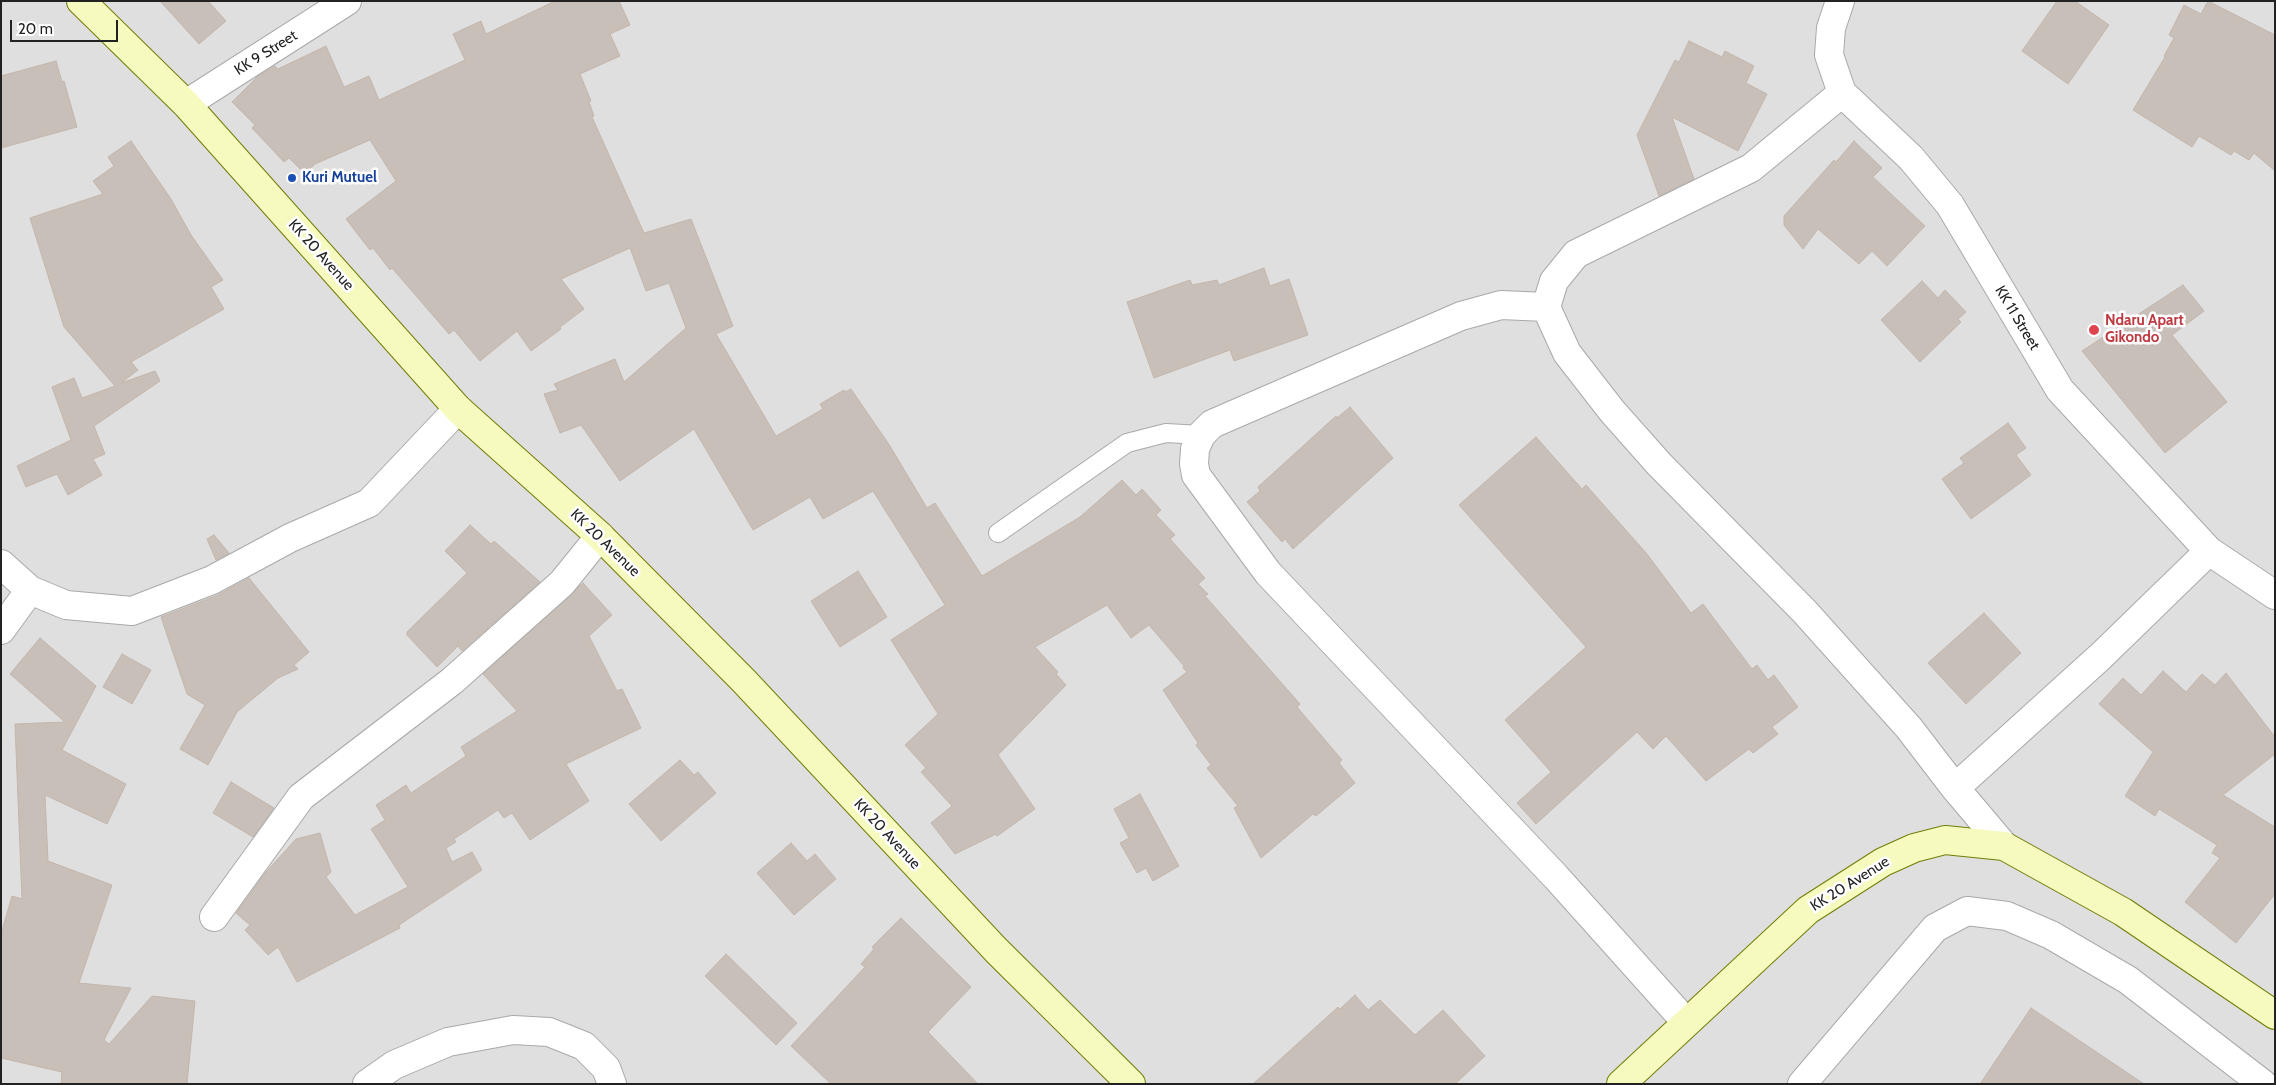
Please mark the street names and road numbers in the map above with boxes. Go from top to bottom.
street label: KK 9 Street [231,27,301,79]
street label: KK 20 Avenue [284,216,358,294]
street label: KK 11 Street [1991,282,2043,354]
street label: KK 20 Avenue [567,505,643,581]
street label: KK 20 Avenue [850,795,924,873]
street label: KK 20 Avenue [1807,853,1893,915]

